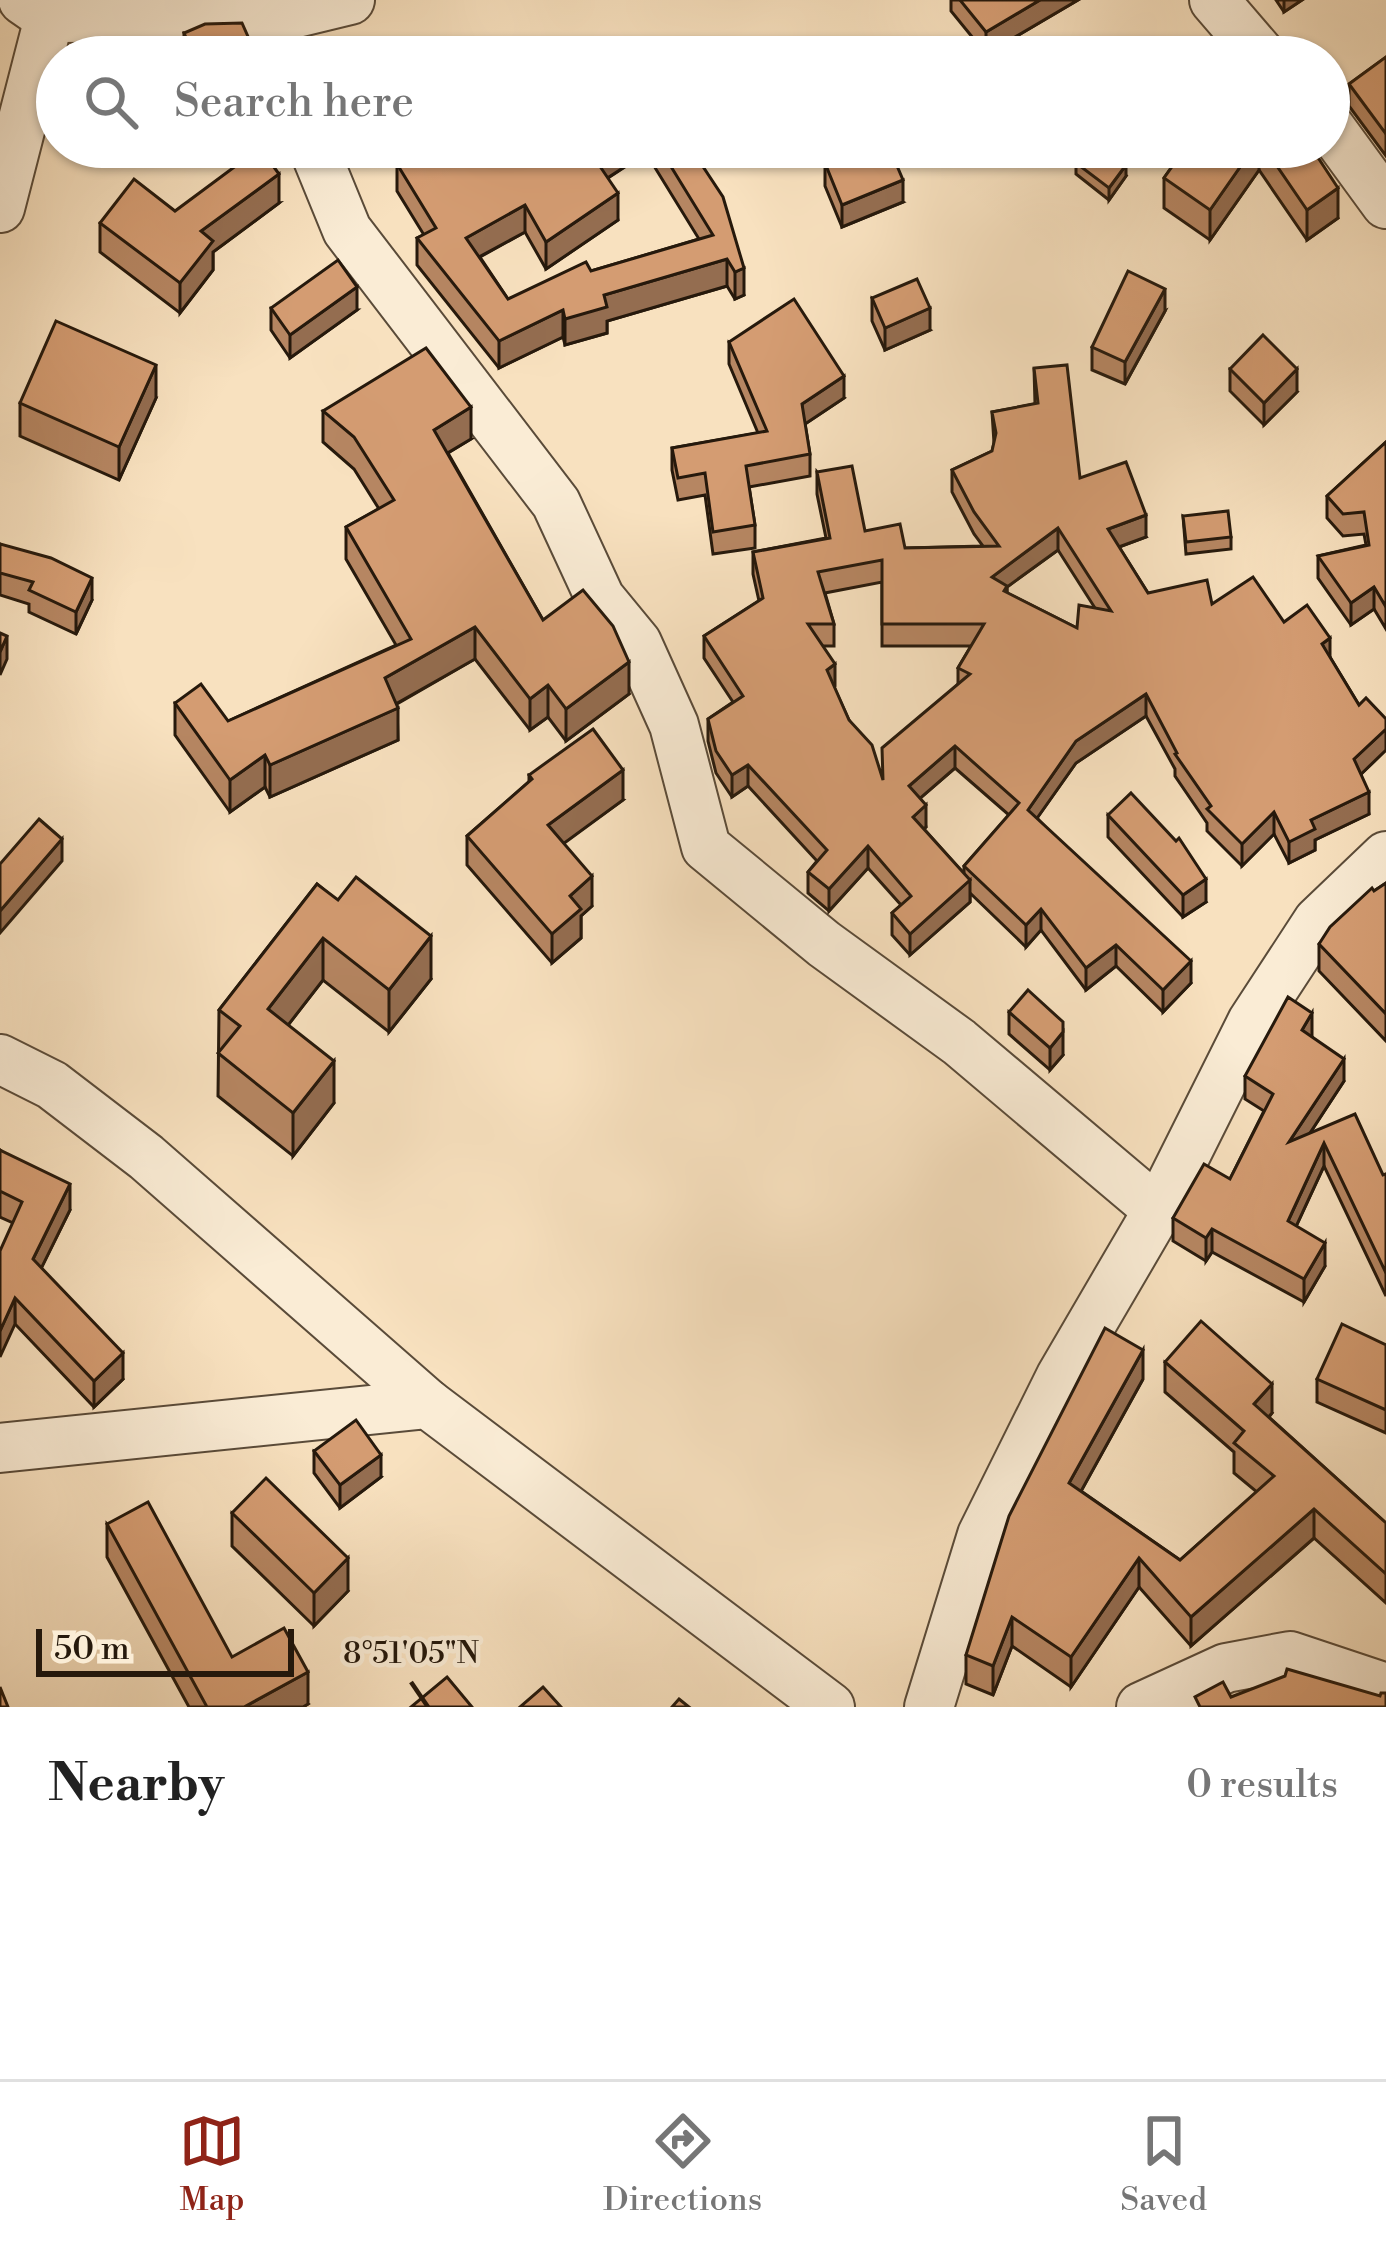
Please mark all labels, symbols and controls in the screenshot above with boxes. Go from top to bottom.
search box [36,36,1350,168]
icon: search [78,69,144,135]
text: Search here [174,74,414,131]
scale bar [36,1623,294,1676]
text: 50 m [54,1629,130,1670]
text: 8°51'05"N [343,1635,479,1673]
text: Nearby [48,1753,224,1817]
text: 0 results [1186,1761,1338,1810]
tab: Map [179,2108,245,2221]
tab: Directions [603,2108,762,2221]
tab: Saved [1120,2108,1207,2221]

